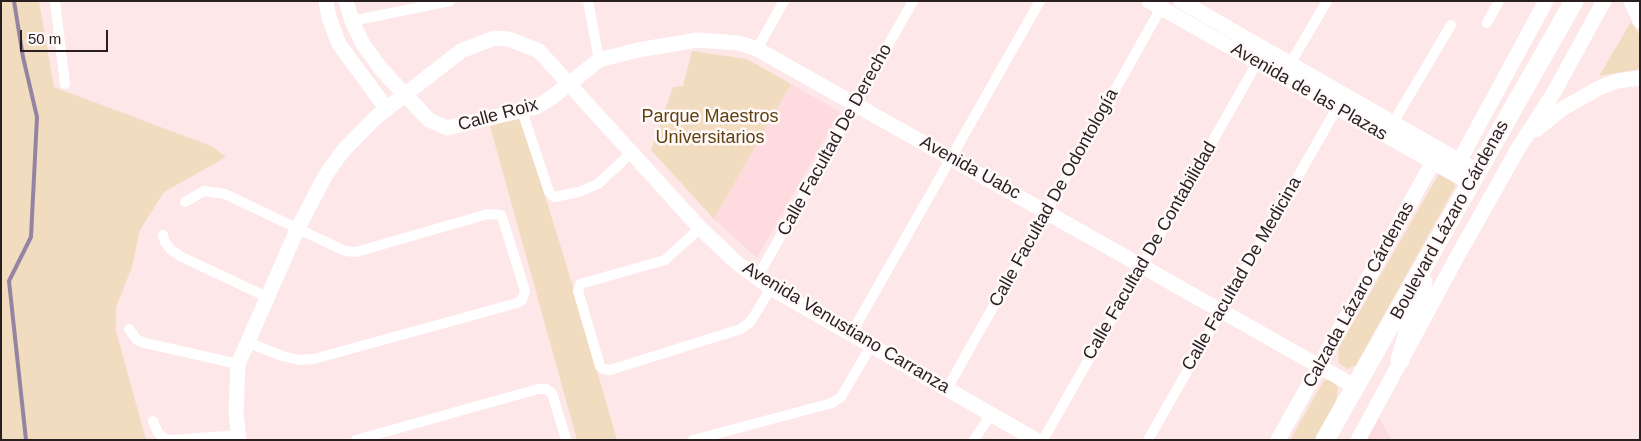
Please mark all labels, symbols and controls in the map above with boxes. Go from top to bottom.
scale bar [22,20,110,52]
text: 50 m [28,30,61,47]
street label: Avenida de las Plazas [1227,38,1391,146]
street label: Calle Facultad De Derecho [773,40,897,240]
street label: Calle Facultad De Odontología [985,85,1123,311]
street label: Calle Roix [456,94,540,136]
park label: Parque Maestros Universitarios [641,106,779,148]
street label: Boulevard Lázaro Cárdenas [1386,117,1514,323]
street label: Avenida Uabc [916,131,1024,205]
street label: Calle Facultad De Contabilidad [1079,138,1221,364]
street label: Calle Facultad De Medicina [1178,173,1306,375]
street label: Calzada Lázaro Cárdenas [1299,198,1419,392]
street label: Avenida Venustiano Carranza [739,257,953,399]

